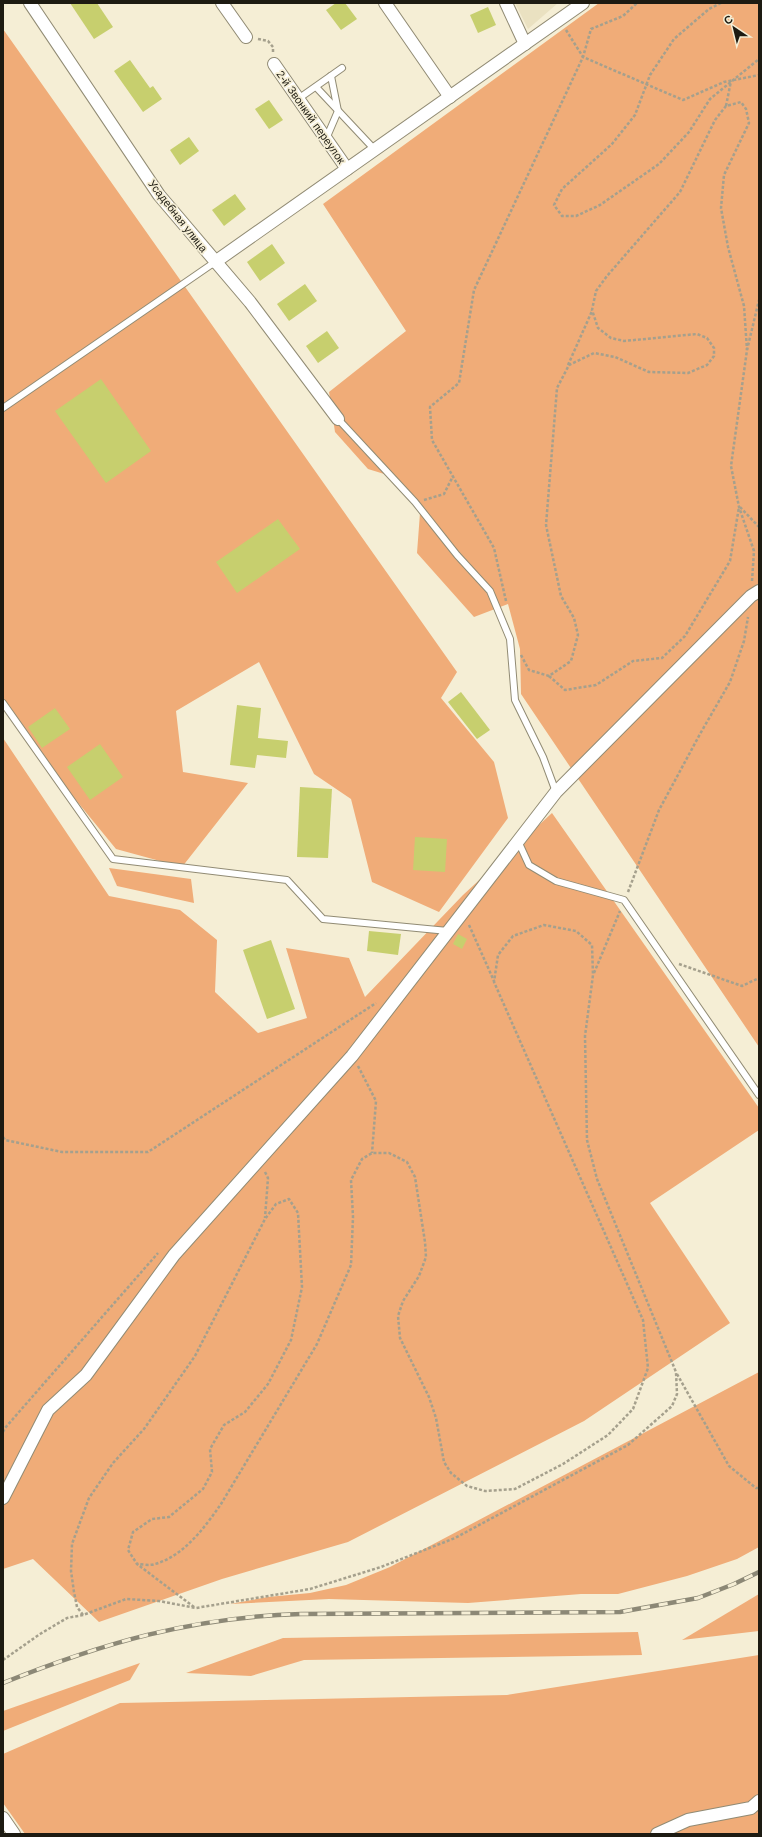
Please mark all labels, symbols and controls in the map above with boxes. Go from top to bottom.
north arrow [714,8,754,48]
text: С [722,13,735,27]
street label: 2-й Звонкий переулок [274,68,348,166]
street label: Усадебная улица [146,178,210,255]

